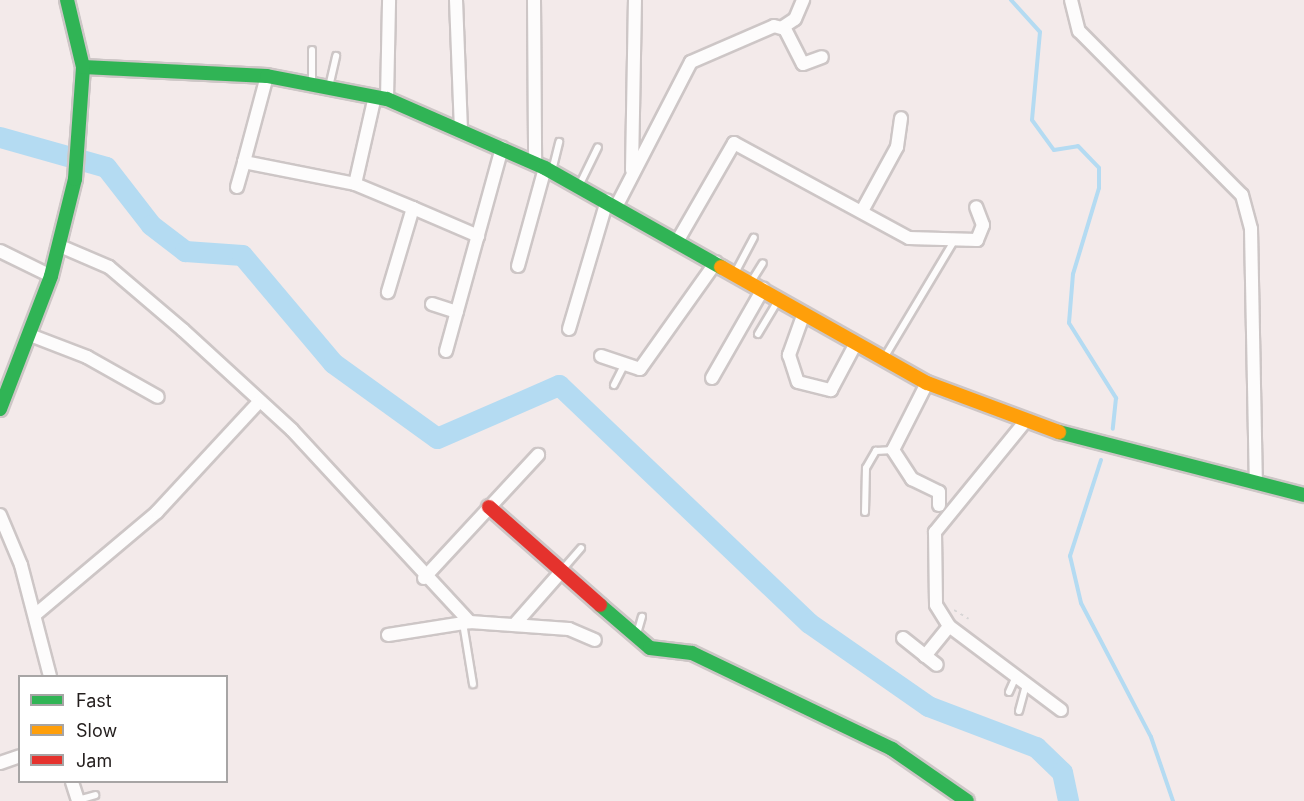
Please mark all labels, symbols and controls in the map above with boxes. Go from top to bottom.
legend [18,675,228,783]
text: Fast [76,690,112,711]
text: Slow [76,720,117,741]
text: Jam [76,750,112,771]

